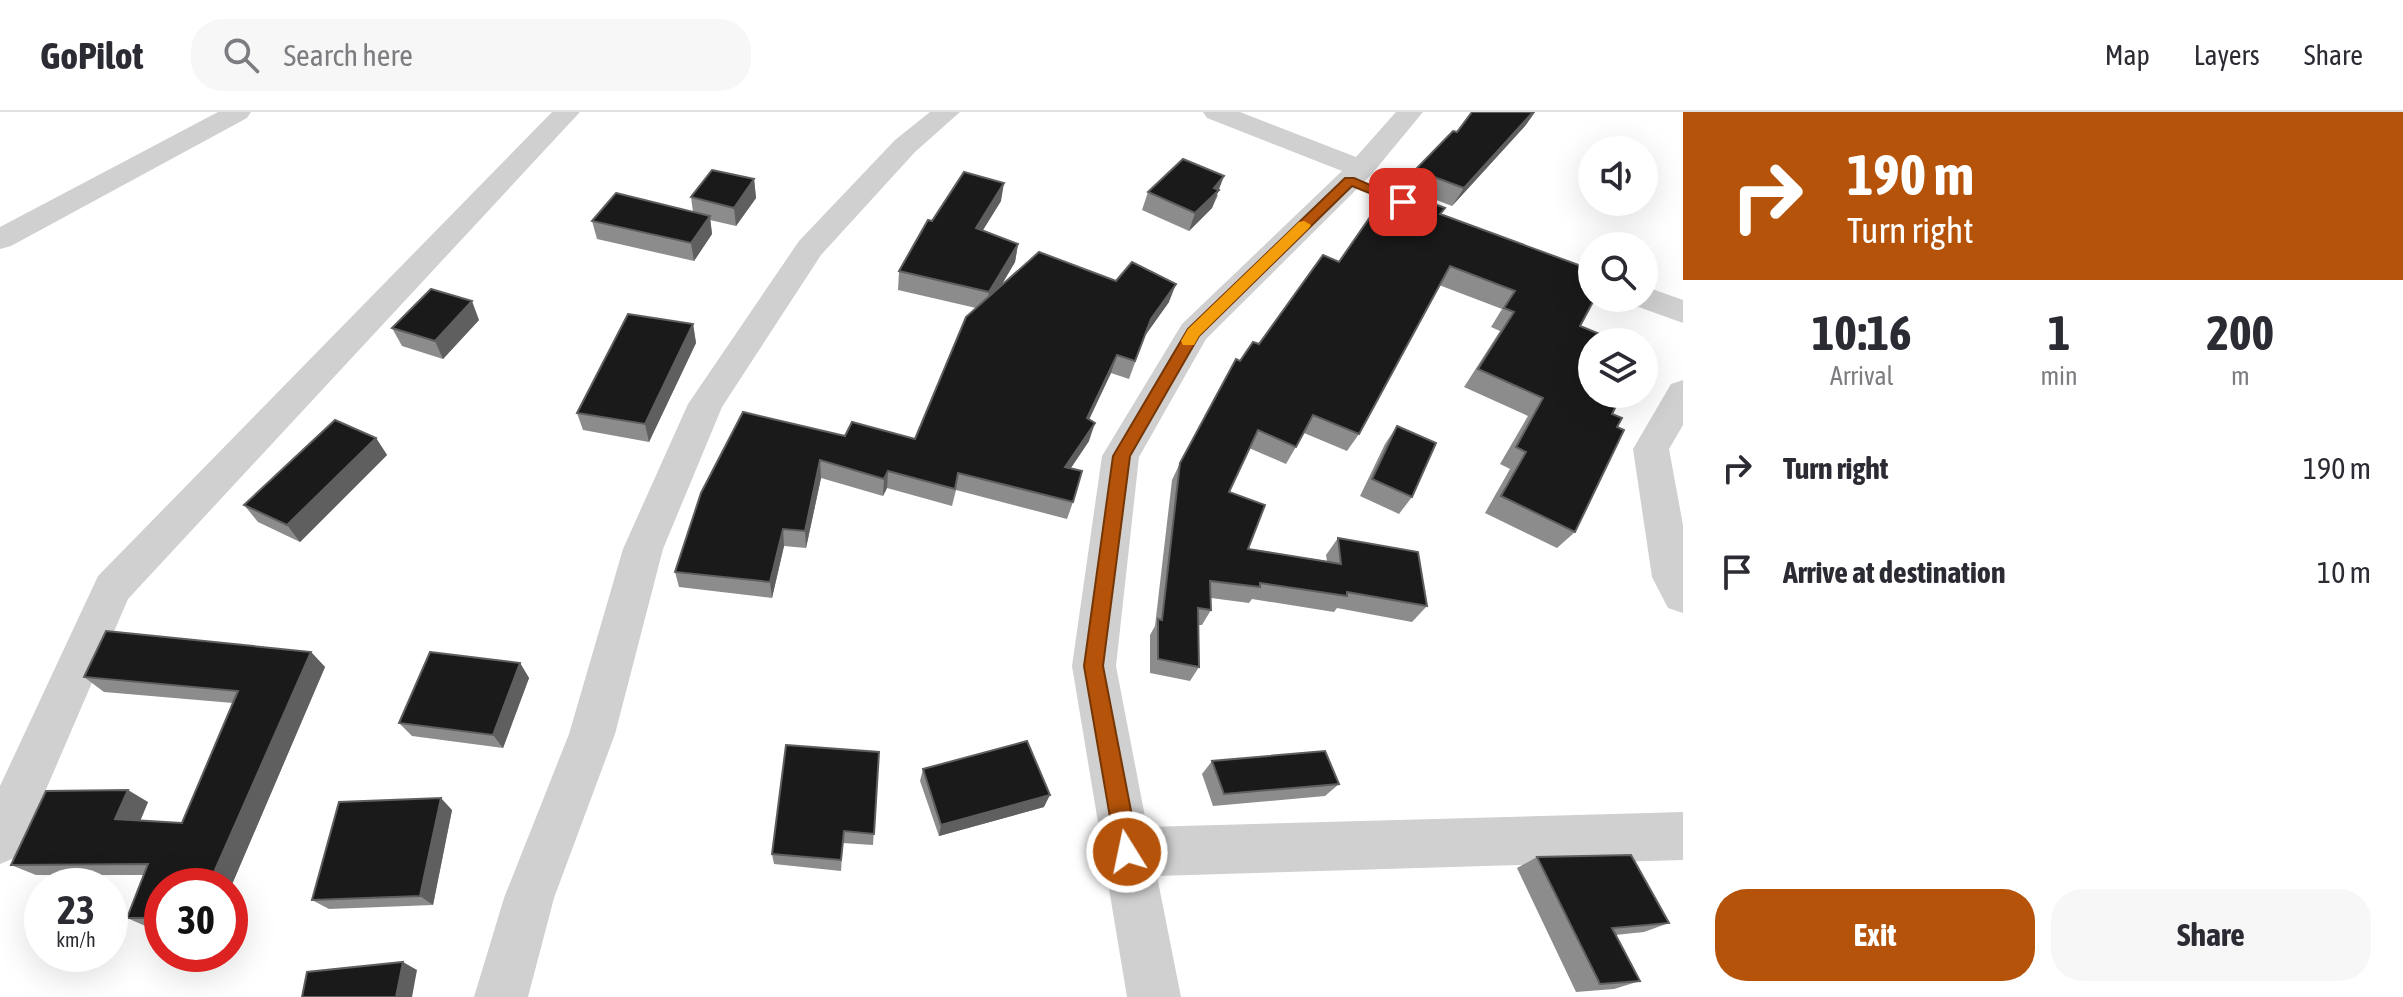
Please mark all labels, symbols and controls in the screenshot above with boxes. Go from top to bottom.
search box [191,19,751,91]
icon: search [219,33,263,77]
text: GoPilot [40,34,143,77]
text: Search here [283,38,413,72]
text: Map [2105,39,2150,71]
text: Layers [2194,39,2260,71]
text: Share [2304,39,2363,71]
map controls [1578,136,1658,408]
button: sound [1578,136,1658,216]
text: 190 m [1847,143,1974,207]
icon: right [1715,144,1819,248]
pin [1369,168,1437,236]
icon: arrive [1381,180,1425,224]
text: Turn right [1847,209,1974,251]
button: search [1578,232,1658,312]
text: 10:16 [1812,305,1912,360]
text: 1 [2048,305,2070,360]
text: 200 [2207,305,2274,360]
button: layers [1578,328,1658,408]
text: Arrival [1830,361,1893,391]
text: min [2040,361,2078,391]
text: m [2231,361,2250,391]
icon: right [1715,446,1759,490]
text: Turn right [1783,451,1889,485]
text: 190 m [2303,451,2371,485]
icon: arrive [1715,550,1759,594]
text: Arrive at destination [1783,555,2005,589]
text: 10 m [2317,555,2371,589]
position arrow [1085,810,1169,894]
speed limit sign: 30 [144,868,248,972]
text: 23 [57,887,95,932]
button: Exit [1715,889,2035,981]
button: Share [2051,889,2371,981]
text: km/h [56,928,96,951]

